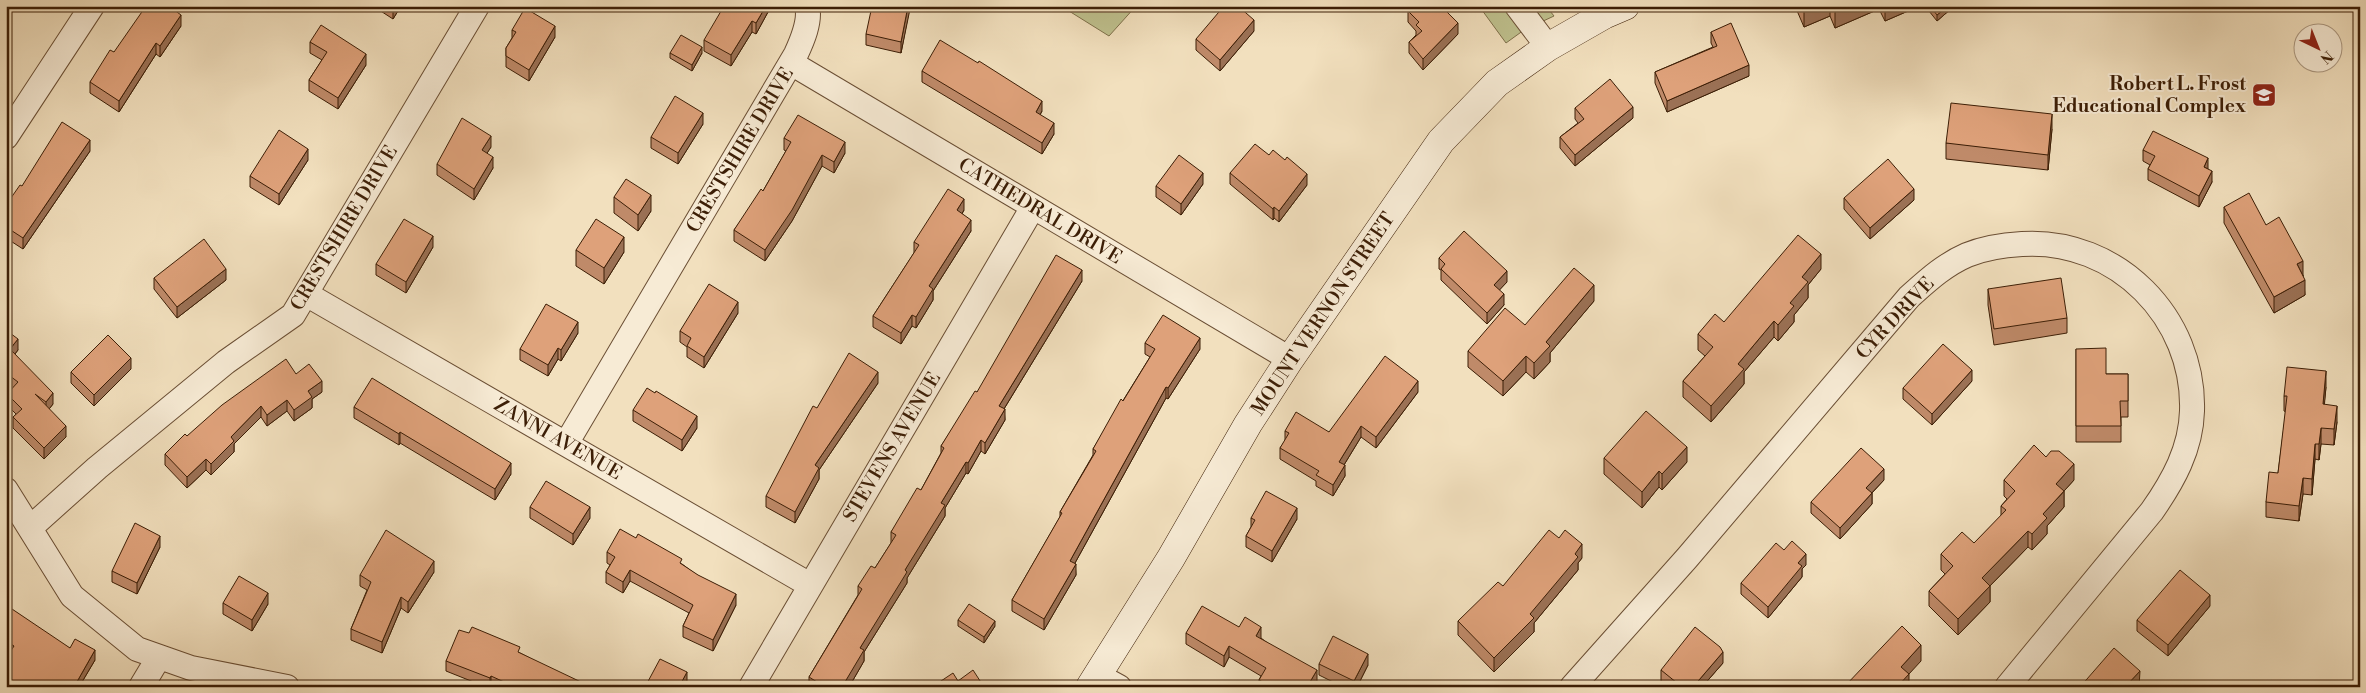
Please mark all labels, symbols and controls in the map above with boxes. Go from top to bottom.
north arrow [2294,22,2344,72]
text: N [2316,46,2336,67]
street label: CRESTSHIRE DRIVE [681,63,799,237]
place label: Robert L. Frost Educational Complex [2053,72,2246,118]
school or university icon: Robert L. Frost Educational Complex [2251,82,2277,108]
street label: CRESTSHIRE DRIVE [285,141,403,315]
street label: CATHEDRAL DRIVE [954,153,1126,269]
street label: MOUNT VERNON STREET [1246,208,1400,420]
street label: CYR DRIVE [1851,272,1939,364]
street label: STEVENS AVENUE [838,368,946,526]
street label: ZANNI AVENUE [490,393,626,485]

